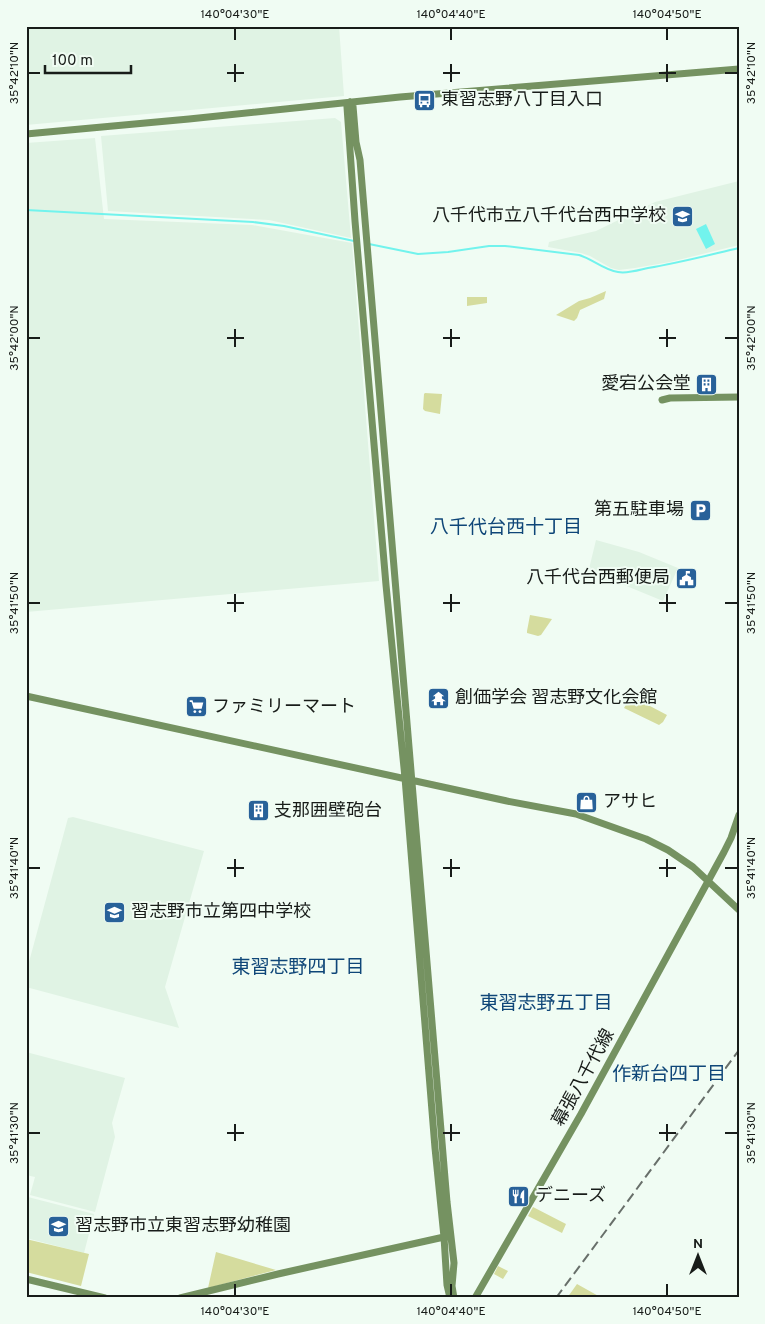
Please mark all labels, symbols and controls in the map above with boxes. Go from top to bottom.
text: 140°04'30"E [201,7,269,23]
text: 140°04'40"E [416,7,486,23]
text: 140°04'50"E [632,7,702,23]
text: 35°42'10"N [7,42,23,104]
scale bar [45,42,131,74]
text: 35°42'10"N [744,42,760,104]
text: 100 m [52,52,93,71]
bus stop icon: 東習志野八丁目入口 [413,88,437,112]
place label: 東習志野八丁目入口 [441,89,603,112]
school or university icon: 八千代市立八千代台西中学校 [670,204,694,228]
place label: 八千代市立八千代台西中学校 [432,205,666,228]
text: 35°42'00"N [7,305,23,371]
text: 35°42'00"N [744,305,760,371]
building icon: 愛宕公会堂 [695,372,719,396]
place label: 愛宕公会堂 [601,373,691,396]
parking icon: 第五駐車場 [688,498,712,522]
place label: 第五駐車場 [594,499,684,522]
district label: 八千代台西十丁目 [430,516,582,540]
public building icon: 八千代台西郵便局 [674,566,698,590]
place label: 八千代台西郵便局 [526,567,670,590]
text: 35°41'50"N [7,572,23,634]
text: 35°41'50"N [744,572,760,634]
temple icon: 創価学会 習志野文化会館 [427,686,451,710]
place label: 創価学会 習志野文化会館 [455,687,657,710]
supermarket icon: ファミリーマート [184,695,208,719]
place label: ファミリーマート [212,696,356,719]
shop icon: アサヒ [575,790,599,814]
place label: アサヒ [603,791,657,814]
building icon: 支那囲壁砲台 [246,799,270,823]
place label: 支那囲壁砲台 [274,800,382,823]
text: 35°41'40"N [7,837,23,899]
text: 35°41'40"N [744,837,760,899]
school or university icon: 習志野市立第四中学校 [103,900,127,924]
place label: 習志野市立第四中学校 [131,901,311,924]
district label: 東習志野四丁目 [231,956,365,980]
district label: 東習志野五丁目 [479,992,613,1016]
street label: 幕張八千代線 [548,1025,620,1131]
district label: 作新台四丁目 [612,1063,726,1087]
text: 35°41'30"N [7,1102,23,1164]
text: 35°41'30"N [744,1102,760,1164]
restaurant icon: デニーズ [507,1184,531,1208]
place label: デニーズ [535,1185,606,1208]
school or university icon: 習志野市立東習志野幼稚園 [47,1214,71,1238]
place label: 習志野市立東習志野幼稚園 [75,1215,291,1238]
north arrow [672,1232,722,1282]
text: N [693,1236,703,1253]
text: 140°04'30"E [201,1304,269,1320]
text: 140°04'40"E [416,1304,486,1320]
text: 140°04'50"E [632,1304,702,1320]

